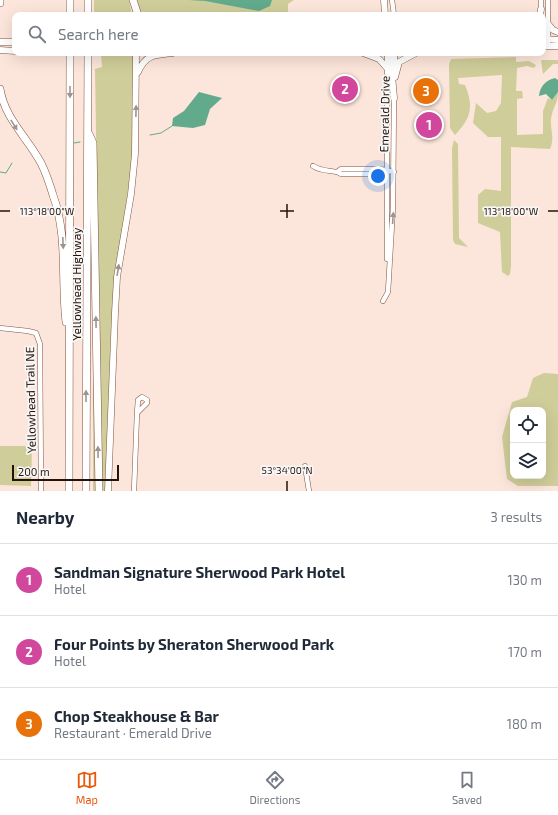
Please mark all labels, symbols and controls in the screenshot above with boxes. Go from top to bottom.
search box [12,12,546,56]
icon: search [26,23,48,45]
text: Search here [58,25,139,43]
pin: 2 [332,74,358,104]
street label: Emerald Drive [376,76,392,152]
pin: 3 [413,76,439,106]
one-way arrow [67,86,73,99]
one-way arrow [133,104,139,117]
pin: 1 [416,110,442,140]
one-way arrow [11,119,18,131]
your location [368,166,388,186]
text: 113°18'00"W [20,205,75,217]
text: 113°18'00"W [484,205,539,217]
one-way arrow [389,212,396,224]
street label: Yellowhead Highway [69,227,83,341]
one-way arrow [59,237,66,249]
one-way arrow [116,264,122,276]
one-way arrow [93,315,99,328]
street label: Yellowhead Trail NE [22,346,38,454]
one-way arrow [83,389,89,402]
map controls [510,407,546,479]
button: locate [510,407,546,443]
button: layers [510,443,546,479]
one-way arrow [95,446,102,458]
scale bar [12,463,119,482]
text: 53°34'00"N [262,464,312,476]
text: 200 m [18,465,50,478]
text: Nearby [16,507,74,527]
text: 3 results [491,509,542,525]
text: Sandman Signature Sherwood Park Hotel [54,563,345,581]
text: 1 [26,572,32,588]
text: 130 m [507,572,542,588]
text: Hotel [54,581,86,597]
text: Four Points by Sheraton Sherwood Park [54,635,334,653]
text: 2 [25,644,33,660]
text: 170 m [508,644,542,660]
text: Hotel [54,653,86,669]
text: Chop Steakhouse & Bar [54,707,219,725]
text: 3 [25,716,33,732]
text: 180 m [507,716,542,732]
text: Restaurant · Emerald Drive [54,725,212,741]
tab: Map [76,769,98,806]
tab: Directions [250,769,300,806]
tab: Saved [452,769,482,806]

